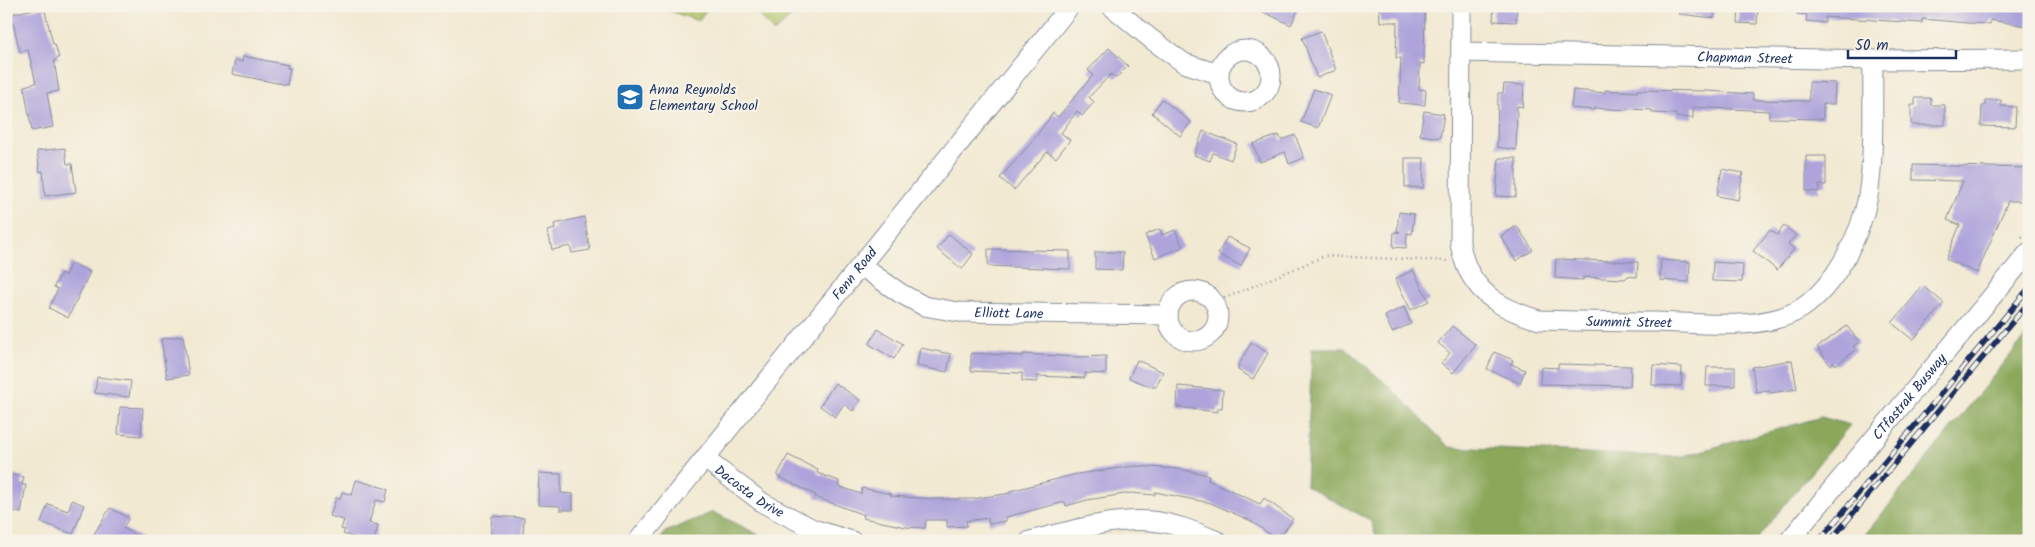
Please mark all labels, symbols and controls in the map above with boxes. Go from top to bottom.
scale bar [1848,28,1955,60]
text: 50 m [1855,34,1889,58]
street label: Chapman Street [1697,47,1793,70]
place label: Anna Reynolds Elementary School [649,79,758,117]
school or university icon: Anna Reynolds Elementary School [615,82,645,112]
street label: Fenn Road [827,242,884,305]
street label: Elliott Lane [974,302,1044,325]
street label: Summit Street [1586,311,1673,335]
street label: CTfastrak Busway [1867,349,1953,445]
street label: Dacosta Drive [709,460,788,524]

